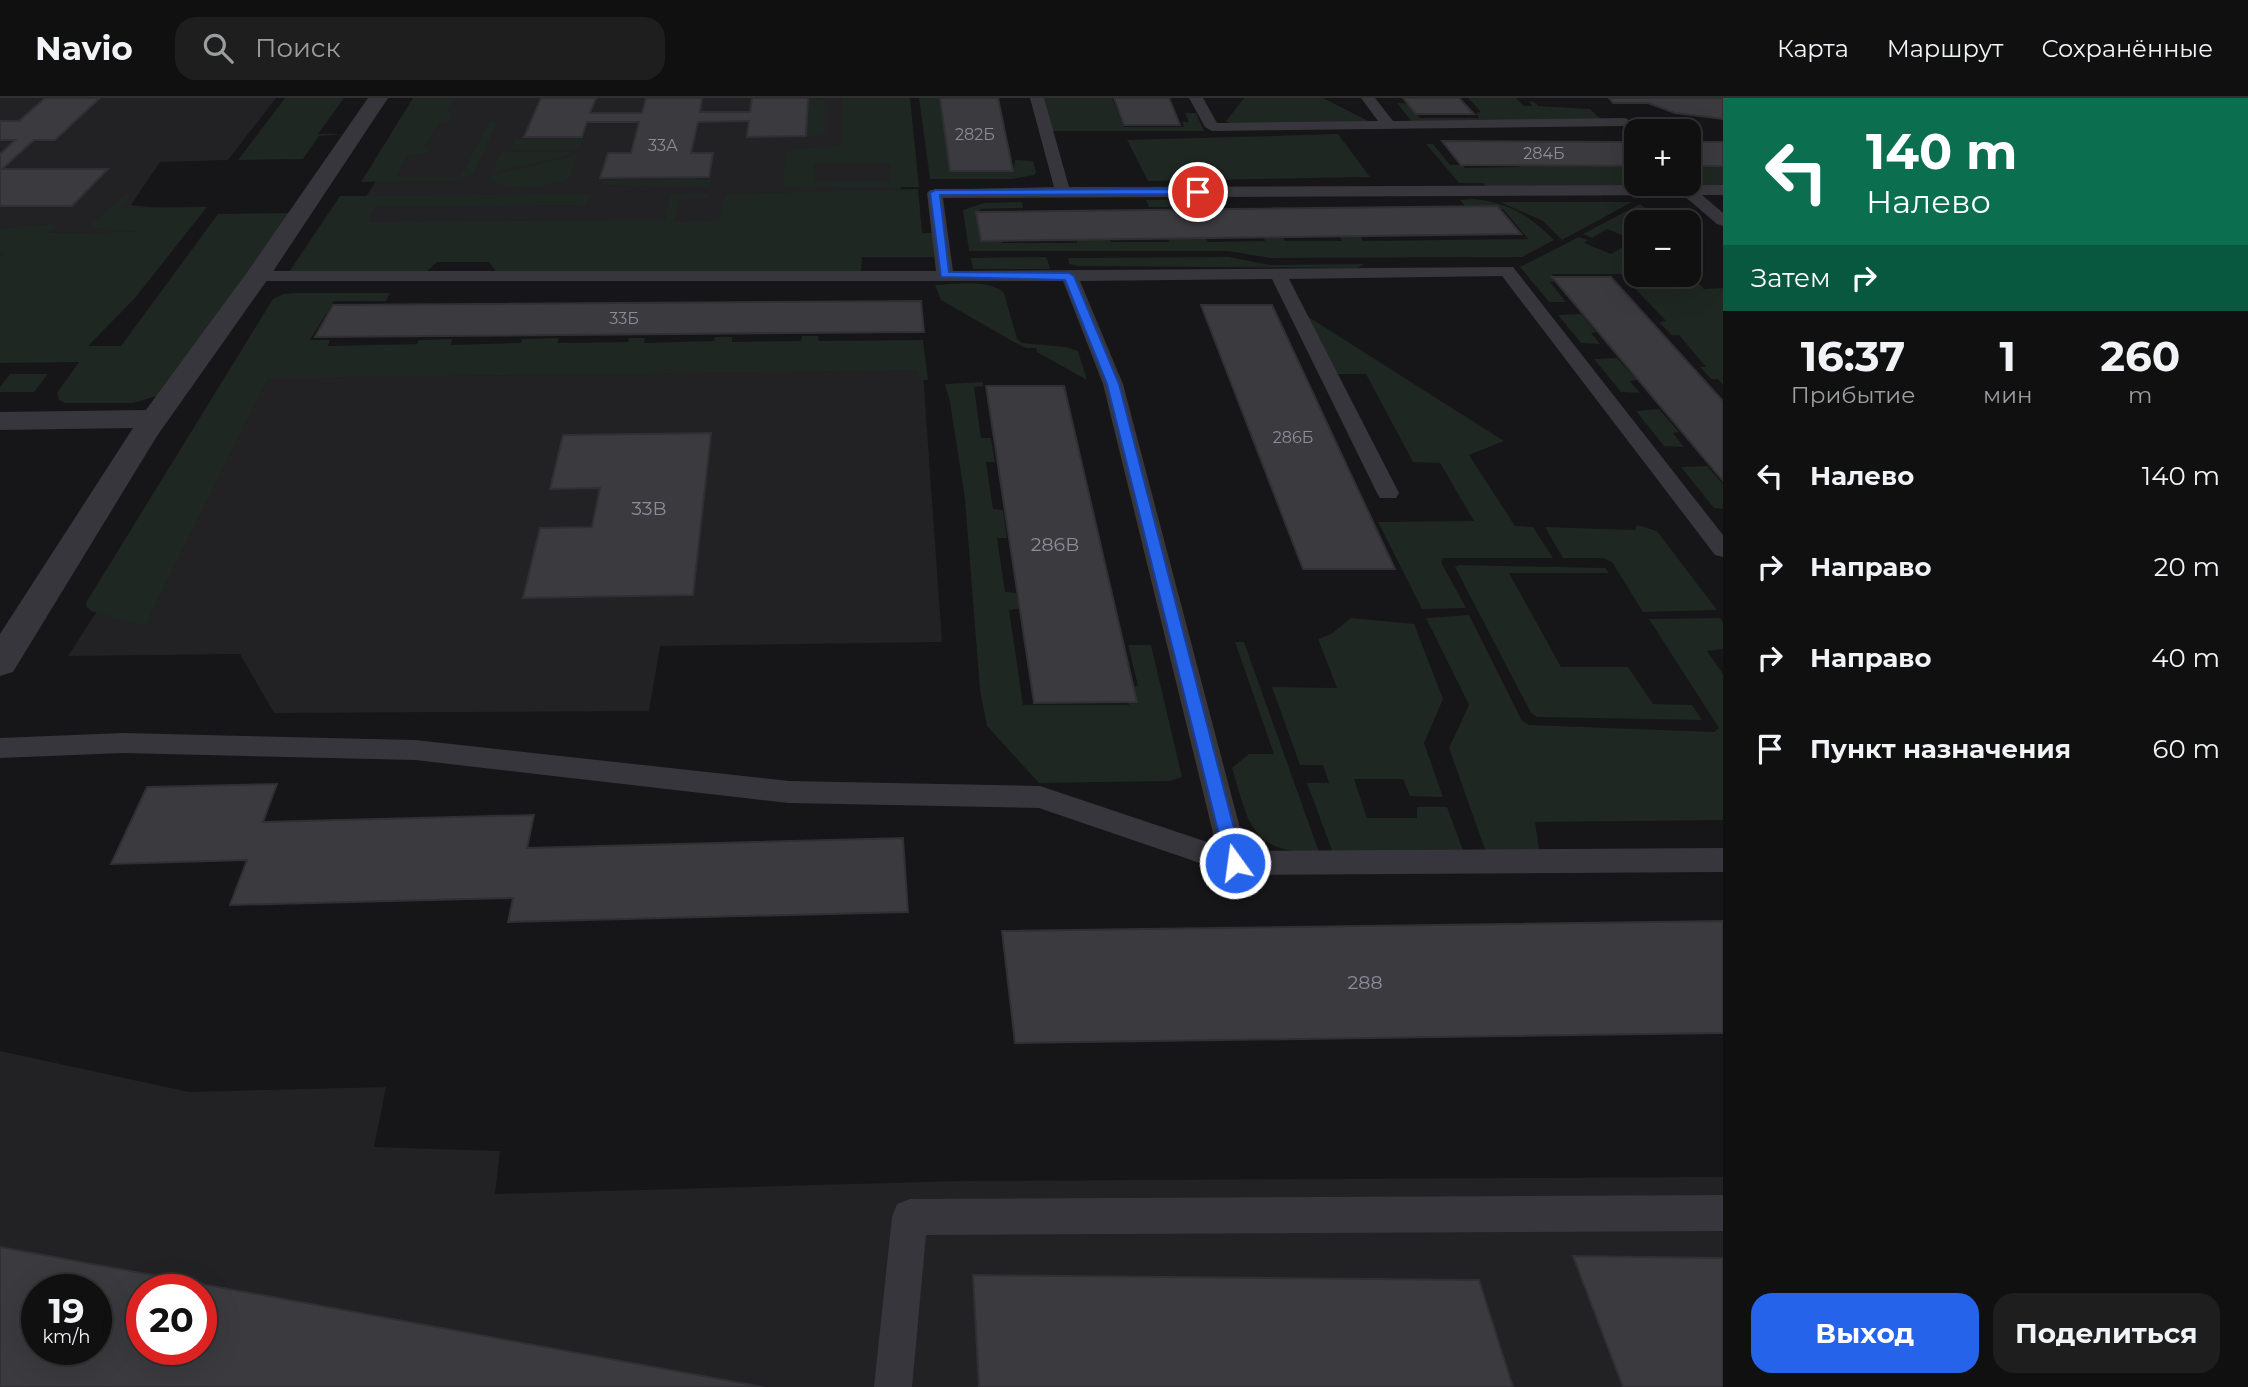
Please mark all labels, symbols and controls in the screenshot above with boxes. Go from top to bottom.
search box [175,17,665,80]
text: Navio [35,28,133,68]
icon: search [199,29,237,67]
text: Поиск [255,32,341,64]
text: Карта [1777,34,1849,63]
text: Маршрут [1887,34,2003,63]
text: Сохранённые [2041,34,2213,63]
map controls [1624,119,1701,287]
button: + [1624,119,1701,196]
text: 140 m [1866,122,2018,181]
house number: 282Б [955,125,995,144]
icon: left [1751,126,1842,217]
house number: 33А [648,136,678,155]
house number: 284Б [1523,144,1565,163]
pin [1168,162,1228,222]
icon: arrive [1179,173,1217,211]
text: Налево [1866,182,1991,221]
button: − [1624,210,1701,287]
icon: right [1845,259,1883,297]
text: Затем [1751,262,1831,294]
house number: 33Б [609,309,639,328]
text: 16:37 [1801,330,1905,382]
text: 1 [2000,330,2016,382]
text: 260 [2100,330,2180,382]
text: Прибытие [1791,381,1915,409]
text: мин [1983,381,2033,409]
text: m [2128,381,2153,409]
house number: 286Б [1273,428,1313,447]
icon: left [1751,457,1789,495]
text: Налево [1810,460,1914,492]
text: 140 m [2142,460,2220,492]
house number: 33В [631,497,667,520]
house number: 286В [1031,533,1079,556]
icon: right [1751,548,1789,586]
text: Направо [1810,551,1931,583]
text: 20 m [2154,551,2220,583]
icon: right [1751,639,1789,677]
text: Направо [1810,642,1931,674]
text: 40 m [2151,642,2220,674]
icon: arrive [1751,730,1789,768]
text: Пункт назначения [1810,733,2071,765]
text: 60 m [2153,733,2220,765]
position arrow [1198,826,1272,900]
house number: 288 [1347,971,1383,994]
speed limit sign: 20 [126,1274,217,1365]
text: 19 [48,1289,85,1332]
button: Выход [1751,1293,1979,1373]
button: Поделиться [1993,1293,2220,1373]
text: km/h [42,1326,91,1348]

